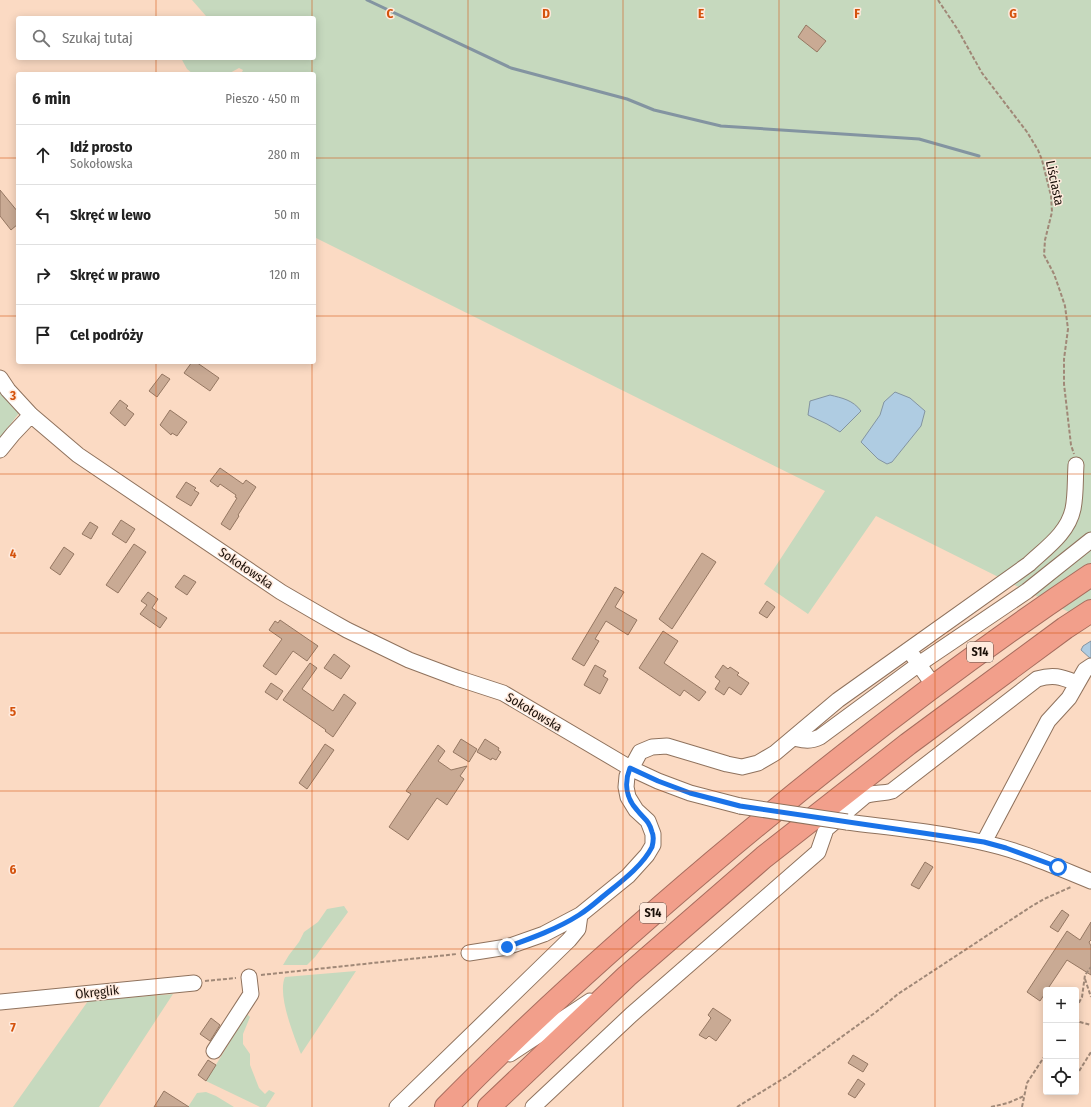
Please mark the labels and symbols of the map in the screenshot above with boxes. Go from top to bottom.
text: C [387,6,394,21]
text: D [542,6,550,21]
text: E [698,6,704,21]
text: F [854,6,860,21]
text: G [1009,6,1017,21]
street label: Liściasta [1043,159,1067,207]
text: 3 [9,388,16,403]
street label: Sokołowska [216,544,276,592]
text: 4 [10,546,17,561]
road number: S14 [967,642,993,662]
street label: Sokołowska [503,689,565,735]
text: 5 [10,704,16,719]
route start [1049,858,1067,876]
text: 6 [10,862,17,877]
road number: S14 [640,903,666,923]
route end [498,938,516,956]
street label: Okręglik [74,982,120,1002]
text: 7 [10,1020,16,1035]

